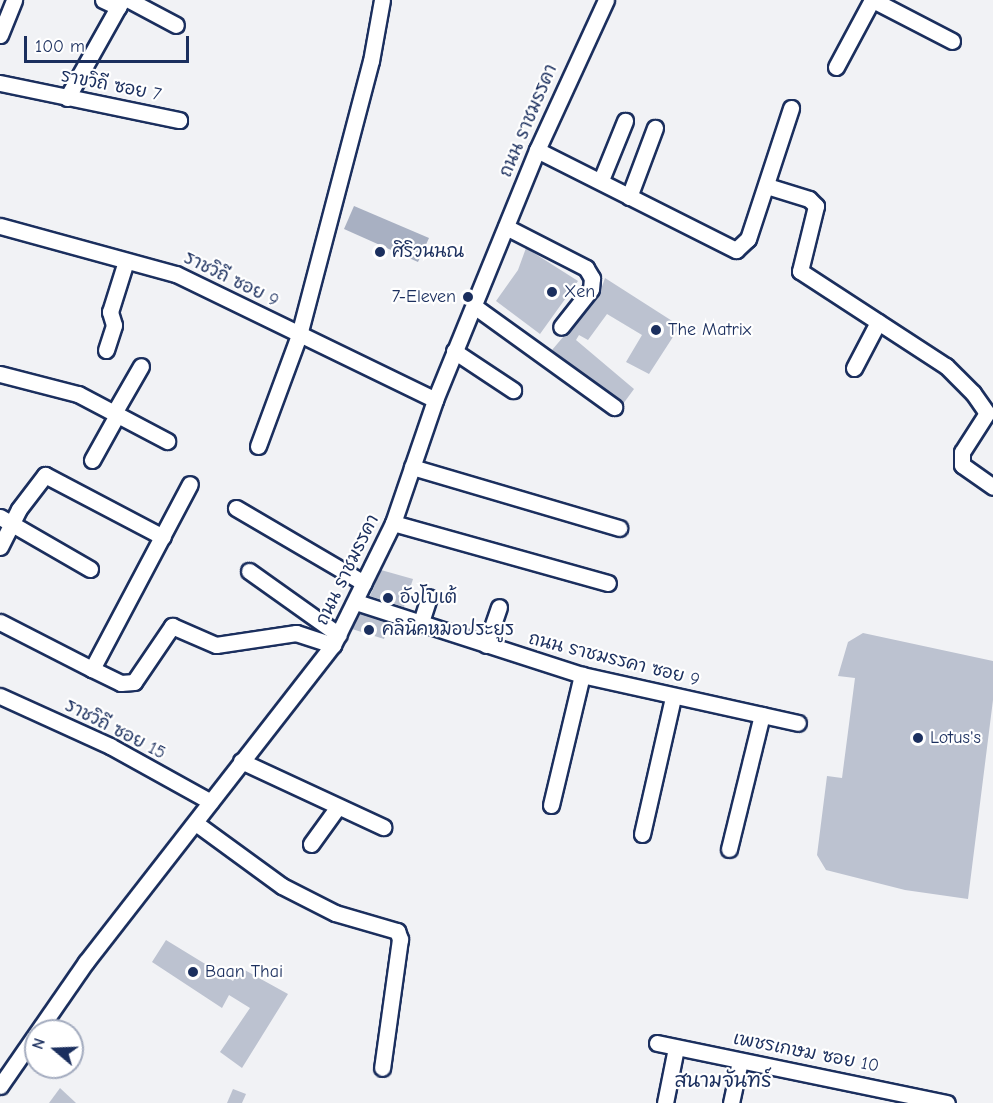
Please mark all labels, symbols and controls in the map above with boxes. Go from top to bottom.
scale bar [27,24,192,62]
text: 100 m [35,36,85,57]
street label: ถนน ราชมรรคา [496,61,562,181]
street label: ราขวิถี ซอย 7 [59,66,163,106]
place label: ศิริวนนณ [392,241,464,263]
marker: ศิริวนนณ [373,245,387,259]
street label: ราชวิถี ซอย 9 [180,248,282,312]
place label: Xen [564,281,595,303]
marker: Xen [545,285,559,299]
place label: 7-Eleven [392,286,456,308]
marker: 7-Eleven [461,290,475,304]
place label: The Matrix [668,319,751,341]
marker: The Matrix [649,323,663,337]
street label: ถนน ราชมรรคา [312,511,384,629]
place label: อังโบเต้ [400,587,457,609]
marker: อังโบเต้ [381,591,395,605]
place label: คลินิคหมอประยูร [382,619,514,641]
marker: คลินิคหมอประยูร [360,621,378,639]
street label: ถนน ราชมรรคา ซอย 9 [526,628,702,692]
street label: ราชวิถี ซอย 15 [61,695,169,765]
place label: Lotus's [930,727,981,749]
marker: Lotus's [911,731,925,745]
place label: Baan Thai [205,961,283,983]
marker: Baan Thai [186,965,200,979]
north arrow [24,1019,84,1079]
street label: เพชรเกษม ซอย 10 [731,1028,881,1078]
text: N [29,1036,49,1052]
district label: สนามจันทร์ [674,1068,772,1092]

